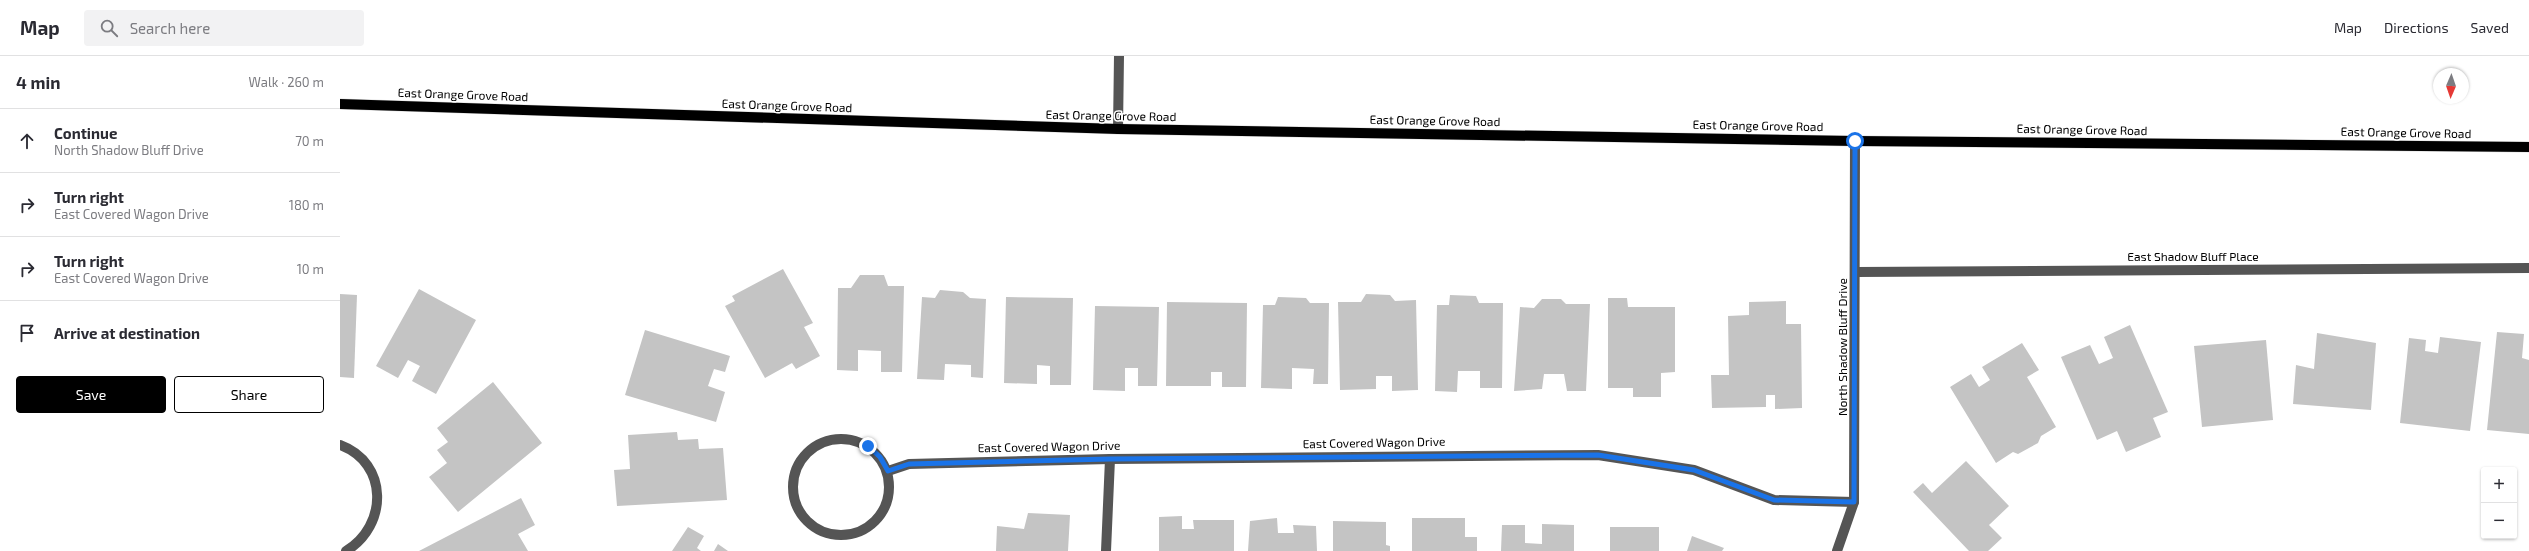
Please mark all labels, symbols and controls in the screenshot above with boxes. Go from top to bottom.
search box [84,10,364,46]
text: Map [20,16,60,39]
icon: search [98,17,120,39]
text: Search here [130,19,210,37]
text: Map [2334,19,2362,36]
text: Directions [2384,19,2449,36]
text: Saved [2471,19,2509,36]
north arrow [2433,68,2469,104]
text: 4 min [16,72,60,92]
text: Walk · 260 m [249,74,324,90]
street label: East Orange Grove Road [397,85,529,103]
street label: East Orange Grove Road [721,96,853,114]
street label: East Orange Grove Road [1046,107,1177,123]
street label: East Orange Grove Road [1370,112,1501,128]
street label: East Orange Grove Road [1693,117,1824,133]
street label: East Orange Grove Road [2017,121,2148,137]
text: Continue [54,124,117,142]
street label: East Orange Grove Road [2341,124,2472,140]
icon: ahead [16,130,38,152]
route start [1846,132,1864,150]
text: 70 m [295,133,324,149]
text: North Shadow Bluff Drive [54,142,204,158]
text: Turn right [54,188,124,206]
icon: right [16,194,38,216]
text: 180 m [289,197,324,213]
text: East Covered Wagon Drive [54,206,209,222]
street label: East Shadow Bluff Place [2127,249,2259,263]
text: Turn right [54,252,124,270]
icon: right [16,258,38,280]
text: 10 m [297,261,324,277]
text: East Covered Wagon Drive [54,270,209,286]
street label: North Shadow Bluff Drive [1835,278,1849,416]
icon: arrive [16,322,38,344]
text: Arrive at destination [54,324,200,342]
button: Save [16,376,166,413]
button: Share [174,376,324,413]
street label: East Covered Wagon Drive [1302,434,1446,450]
route end [859,437,877,455]
street label: East Covered Wagon Drive [977,438,1121,454]
map controls [2481,467,2517,539]
button: + [2481,467,2517,503]
button: − [2481,503,2517,539]

